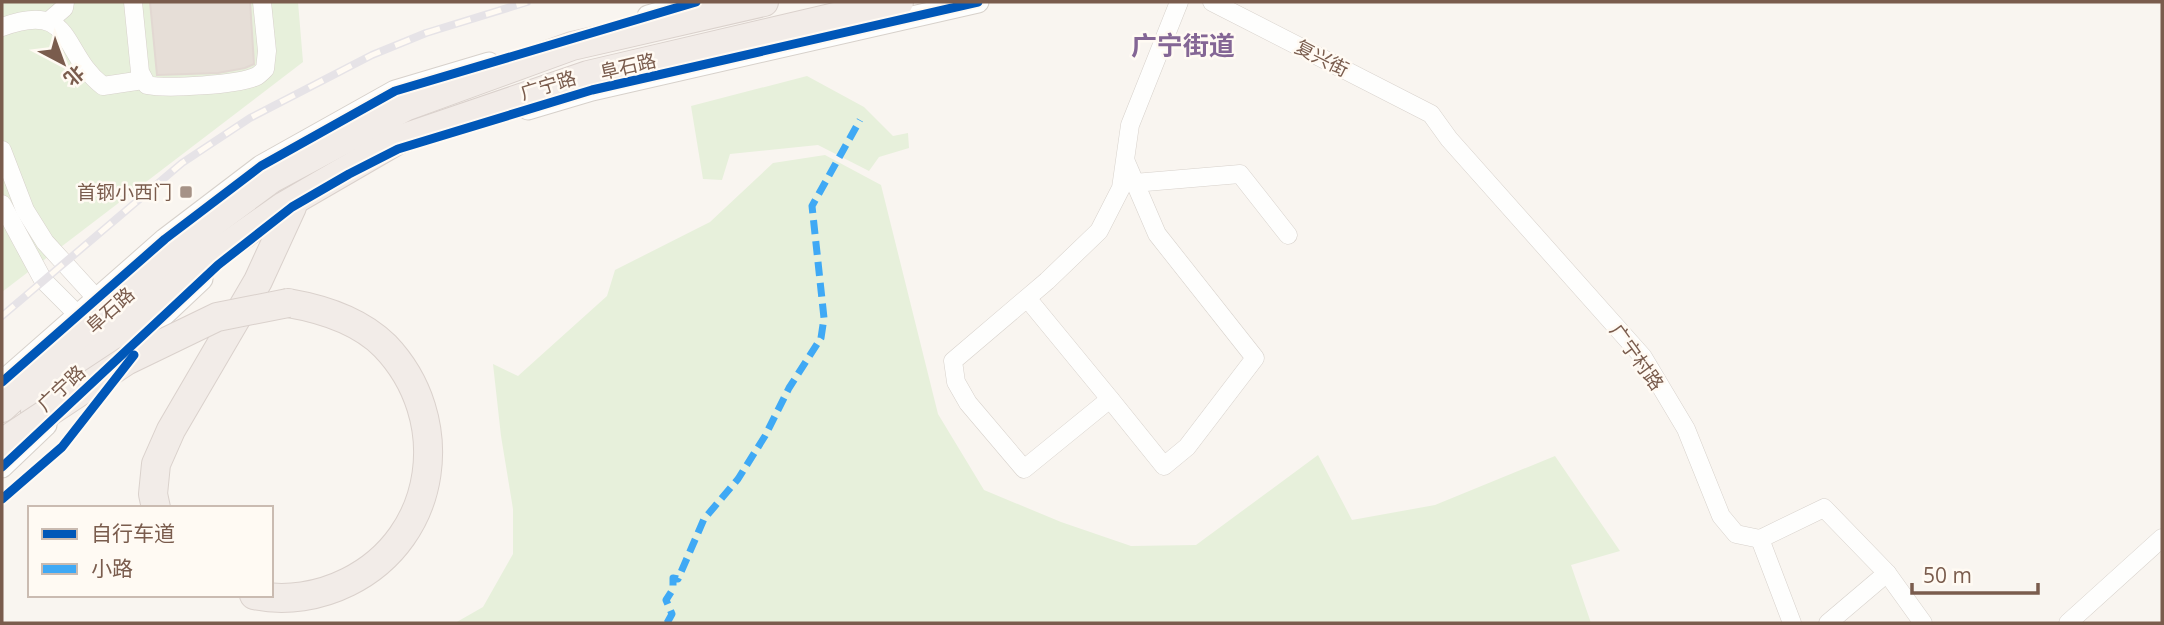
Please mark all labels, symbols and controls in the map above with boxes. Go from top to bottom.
district label: 广宁街道 [1131,27,1235,63]
north arrow [28,28,98,98]
street label: 复兴街 [1291,33,1353,83]
street label: 阜石路 [597,47,659,85]
text: 北 [58,60,90,92]
street label: 广宁路 [517,64,579,106]
place label: 首钢小西门 [77,179,172,205]
marker: 首钢小西门 [178,184,194,200]
street label: 阜石路 [80,281,140,339]
street label: 广宁村路 [1604,319,1670,395]
street label: 广宁路 [31,359,91,417]
legend [28,506,273,597]
text: 自行车道 [91,519,175,547]
scale bar [1912,552,2038,596]
text: 小路 [91,554,133,582]
text: 50 m [1923,561,1972,589]

